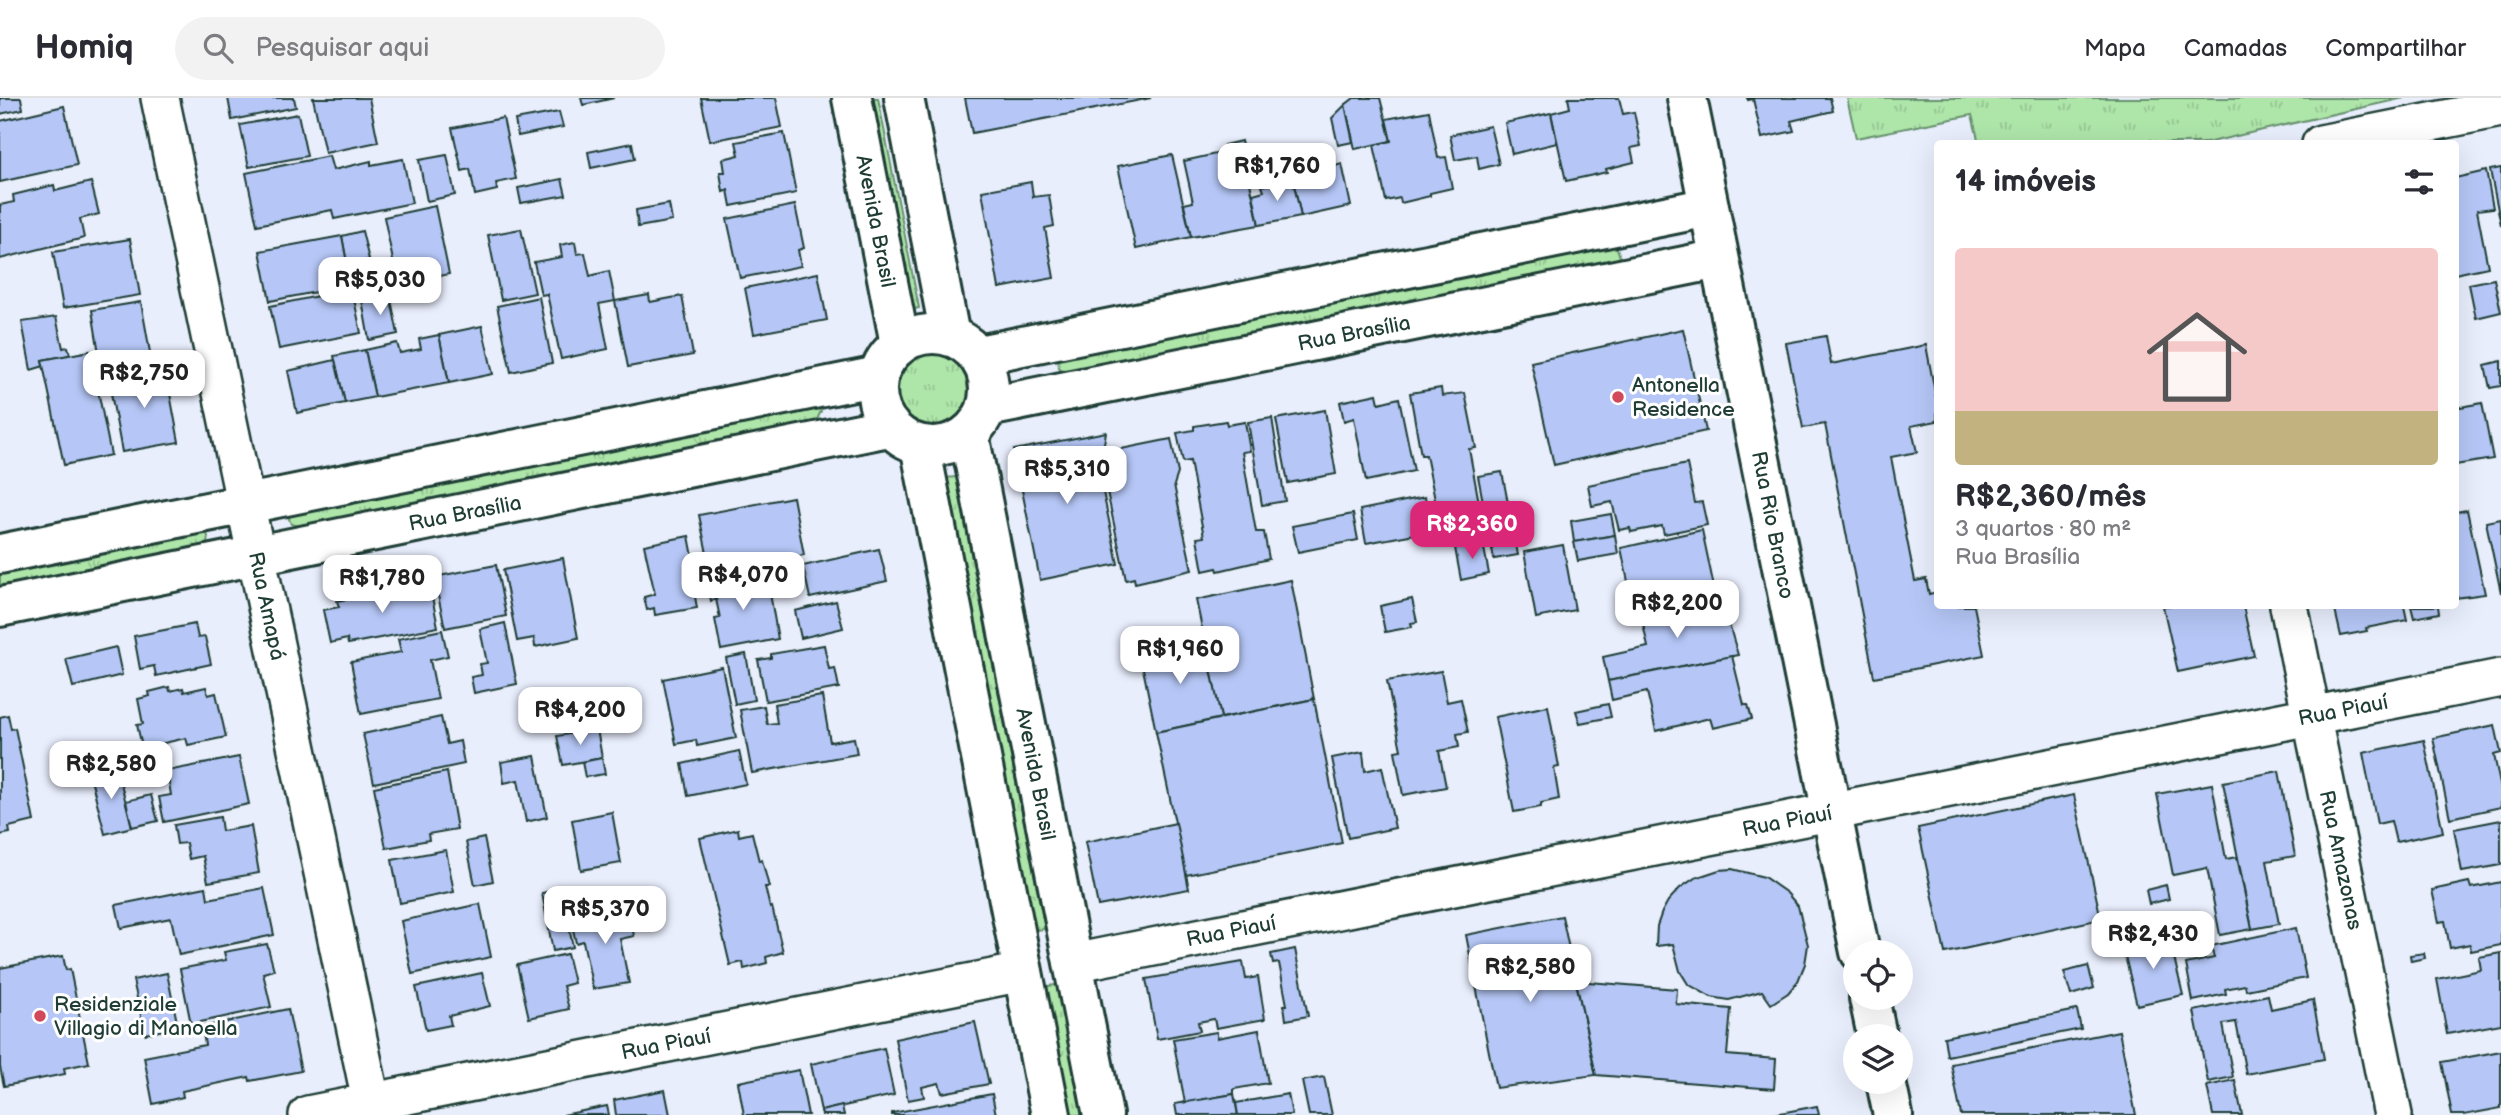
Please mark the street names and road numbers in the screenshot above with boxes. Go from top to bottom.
street label: Avenida Brasil [850,153,901,289]
street label: Rua Brasília [1296,310,1413,357]
street label: Rua Rio Branco [1746,449,1799,601]
street label: Rua Brasília [407,490,524,537]
street label: Rua Amapá [243,550,290,663]
street label: Rua Piauí [2296,689,2391,731]
street label: Avenida Brasil [1010,706,1061,842]
street label: Rua Amazonas [2314,788,2368,932]
street label: Rua Piauí [1740,800,1835,842]
street label: Rua Piauí [1184,910,1279,952]
street label: Rua Piauí [619,1023,714,1065]

